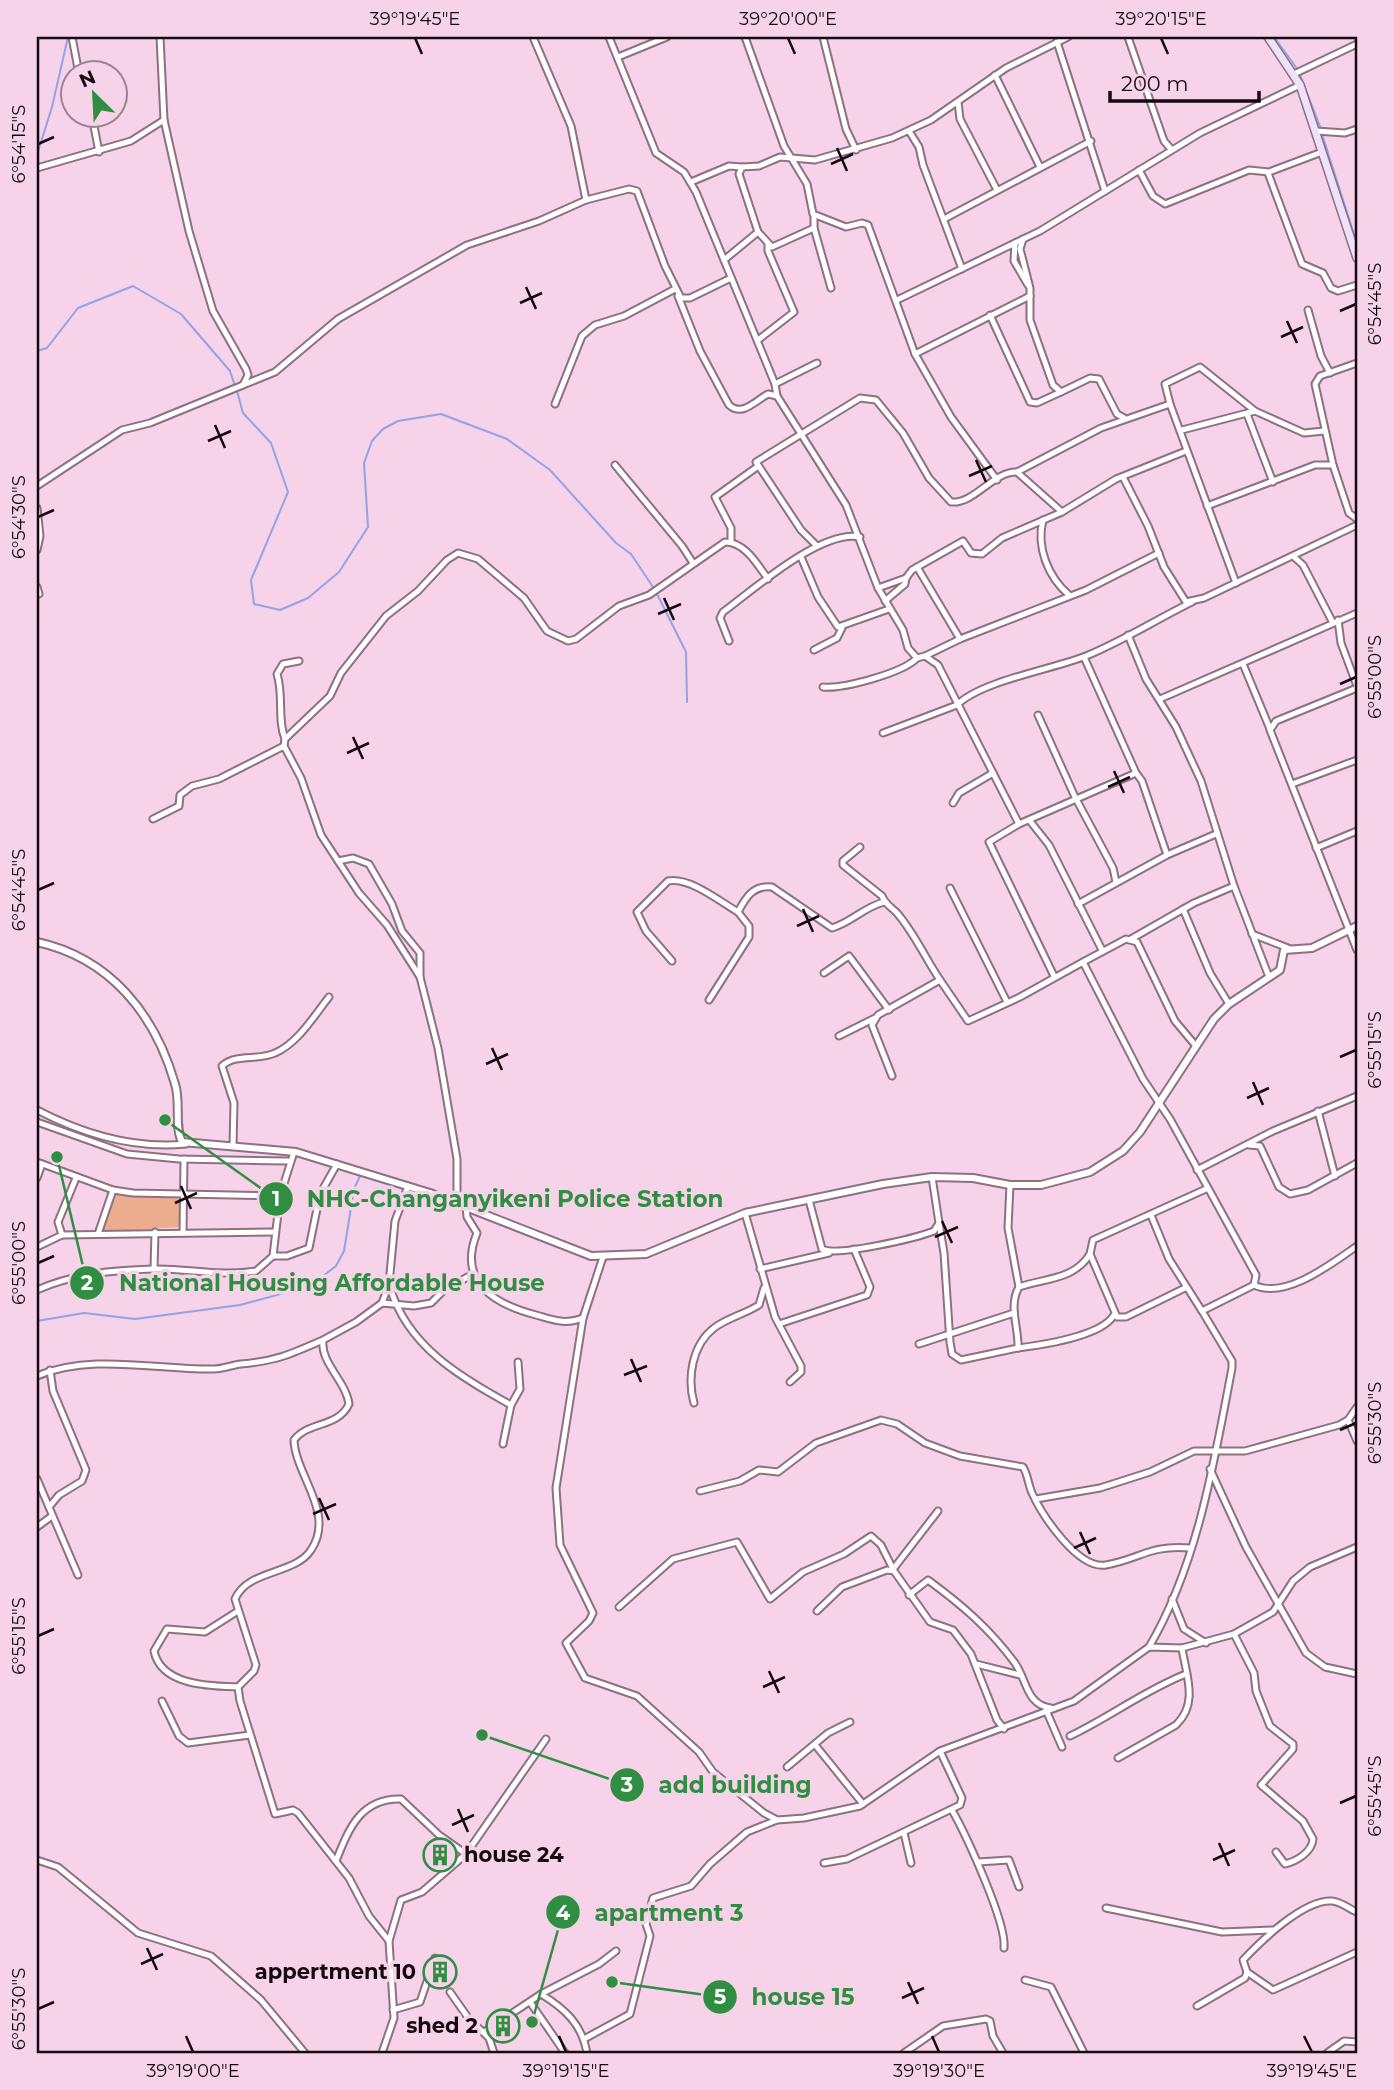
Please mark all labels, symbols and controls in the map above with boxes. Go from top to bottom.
text: 39°19'45"E [370,8,460,30]
text: 39°20'00"E [739,8,837,30]
text: 39°20'15"E [1115,8,1207,30]
north arrow [60,60,130,130]
scale bar [1110,60,1259,104]
text: N [76,65,99,93]
text: 200 m [1121,71,1188,96]
text: 6°54'15"S [8,105,30,183]
text: 6°54'45"S [1364,263,1386,345]
text: 6°54'30"S [8,475,30,559]
text: 6°55'00"S [1364,635,1386,719]
text: 6°54'45"S [8,849,30,931]
text: 6°55'15"S [1364,1011,1386,1089]
callout: NHC-Changanyikeni Police Station [258,1177,738,1221]
text: NHC-Changanyikeni Police Station [307,1185,723,1213]
text: 1 [272,1186,280,1211]
text: 6°55'00"S [8,1221,30,1305]
callout: National Housing Affordable House [70,1261,559,1305]
text: National Housing Affordable House [119,1269,545,1297]
text: 2 [81,1270,93,1295]
text: 6°55'30"S [1364,1382,1386,1464]
text: 6°55'15"S [8,1597,30,1675]
text: 6°55'45"S [1364,1755,1386,1837]
callout: add building [610,1763,826,1807]
text: add building [658,1771,812,1799]
text: 3 [620,1772,633,1797]
building icon: house 24 [421,1836,459,1874]
place label: house 24 [464,1842,564,1867]
callout: apartment 3 [546,1890,758,1934]
text: apartment 3 [594,1899,744,1927]
text: 4 [556,1900,571,1925]
building icon: appertment 10 [421,1953,459,1991]
place label: appertment 10 [255,1959,416,1984]
text: 6°55'30"S [8,1968,30,2050]
callout: house 15 [702,1975,868,2019]
text: house 15 [752,1983,855,2011]
text: 5 [714,1984,726,2009]
building icon: shed 2 [484,2007,522,2045]
place label: shed 2 [406,2013,478,2038]
text: 39°19'00"E [146,2060,240,2082]
text: 39°19'15"E [523,2060,610,2082]
text: 39°19'30"E [893,2060,985,2082]
text: 39°19'45"E [1267,2060,1357,2082]

